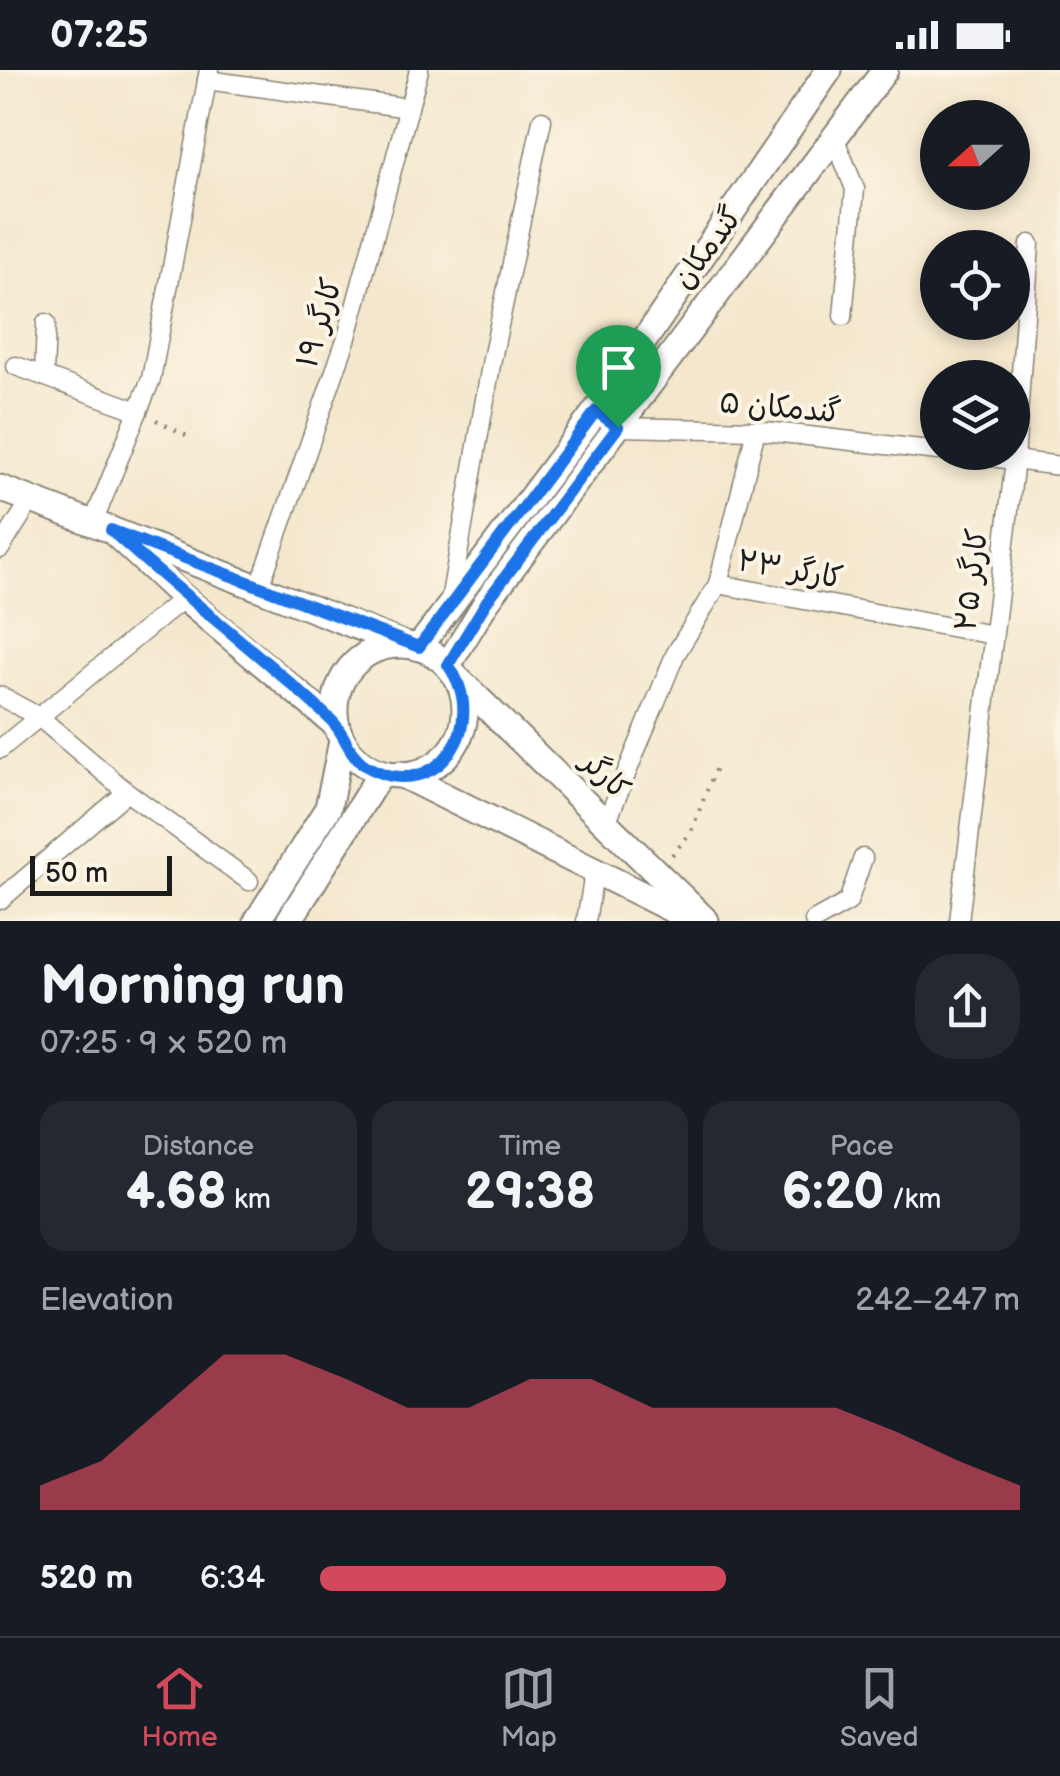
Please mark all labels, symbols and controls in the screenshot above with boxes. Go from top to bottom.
text: 07:25 [50,13,148,58]
north arrow [920,100,1030,210]
map controls [920,100,1030,470]
street label: گندمکان [666,200,750,296]
button: locate [920,230,1030,340]
street label: کارگر ۱۹ [289,274,351,372]
pin [576,325,661,428]
icon: arrive [591,340,646,395]
button: layers [920,360,1030,470]
street label: گندمکان ۵ [718,385,842,431]
street label: کارگر ۲۵ [948,527,996,633]
street label: کارگر ۲۳ [734,543,846,597]
street label: کارگر [571,742,637,808]
scale bar [30,851,172,896]
text: 50 m [45,857,108,890]
text: Morning run [40,953,345,1020]
button: share [915,954,1020,1059]
text: 07:25 · 9 × 520 m [40,1024,287,1063]
text: Distance [142,1130,254,1163]
text: Time [499,1130,561,1163]
text: Pace [830,1130,894,1163]
text: 4.68 [126,1163,227,1223]
text: 29:38 [465,1163,595,1223]
text: 6:20 [782,1163,884,1223]
text: km [227,1183,271,1216]
text: /km [884,1183,941,1216]
text: Elevation [40,1281,173,1320]
text: 242–247 m [855,1281,1020,1320]
text: 520 m [40,1559,133,1598]
text: 6:34 [200,1559,265,1598]
tab: Home [142,1661,218,1754]
tab: Map [501,1661,557,1754]
tab: Saved [840,1661,918,1754]

